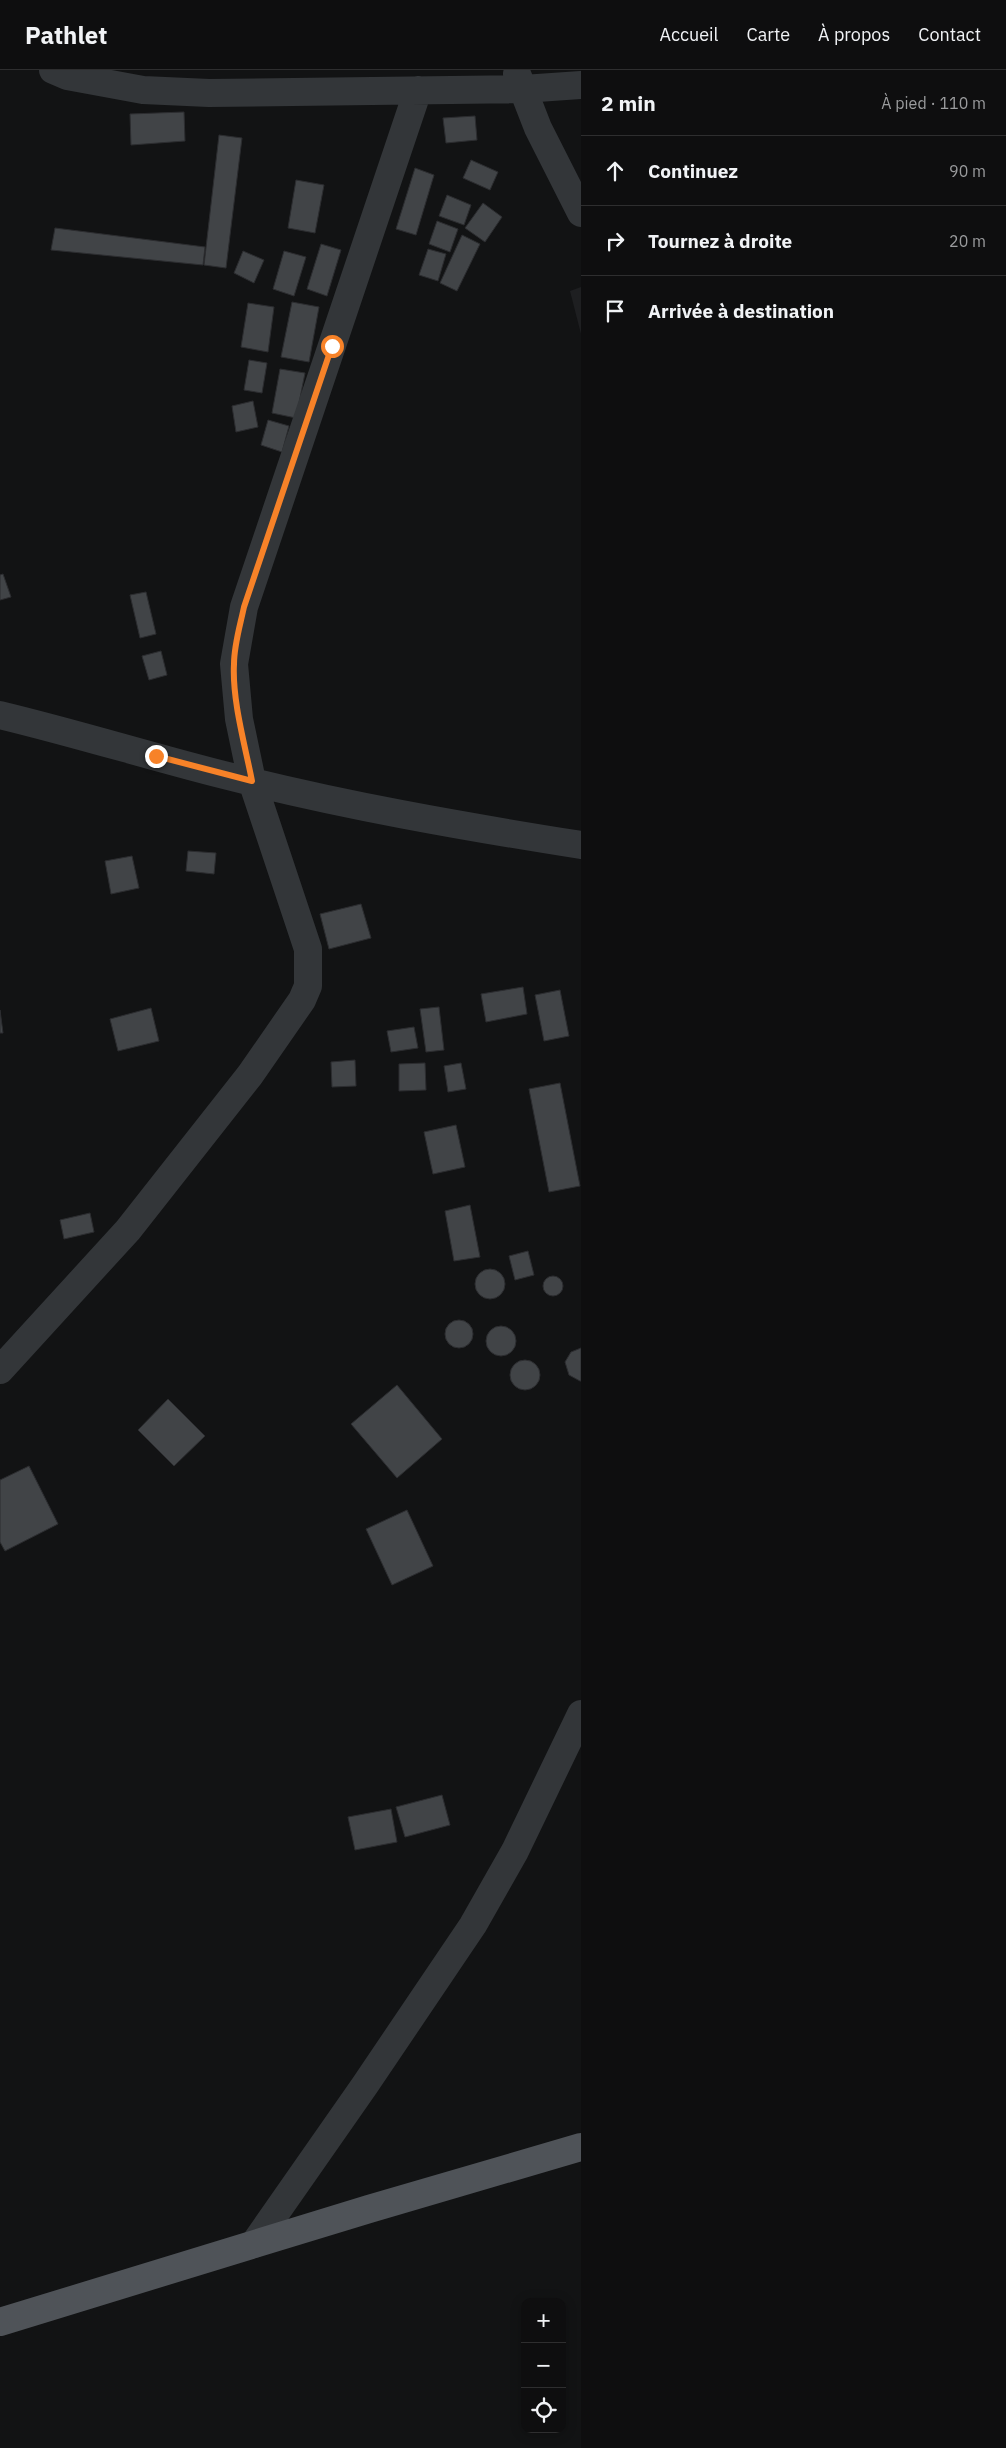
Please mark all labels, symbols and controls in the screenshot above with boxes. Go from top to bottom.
text: Pathlet [25,19,107,51]
text: Accueil [659,23,718,46]
text: Carte [746,23,790,46]
text: À propos [818,23,890,46]
text: Contact [918,23,981,46]
text: 2 min [601,89,656,117]
text: À pied · 110 m [881,93,986,113]
icon: ahead [601,157,629,185]
text: Continuez [648,159,738,183]
text: 90 m [949,161,986,181]
icon: right [601,227,629,255]
text: Tournez à droite [648,229,792,253]
text: 20 m [949,231,986,251]
icon: arrive [601,297,629,325]
text: Arrivée à destination [648,299,834,323]
route start [321,335,344,358]
route end [145,745,168,768]
map controls [521,2298,566,2433]
button: + [521,2298,566,2343]
button: − [521,2343,566,2388]
button: locate [521,2388,566,2433]

